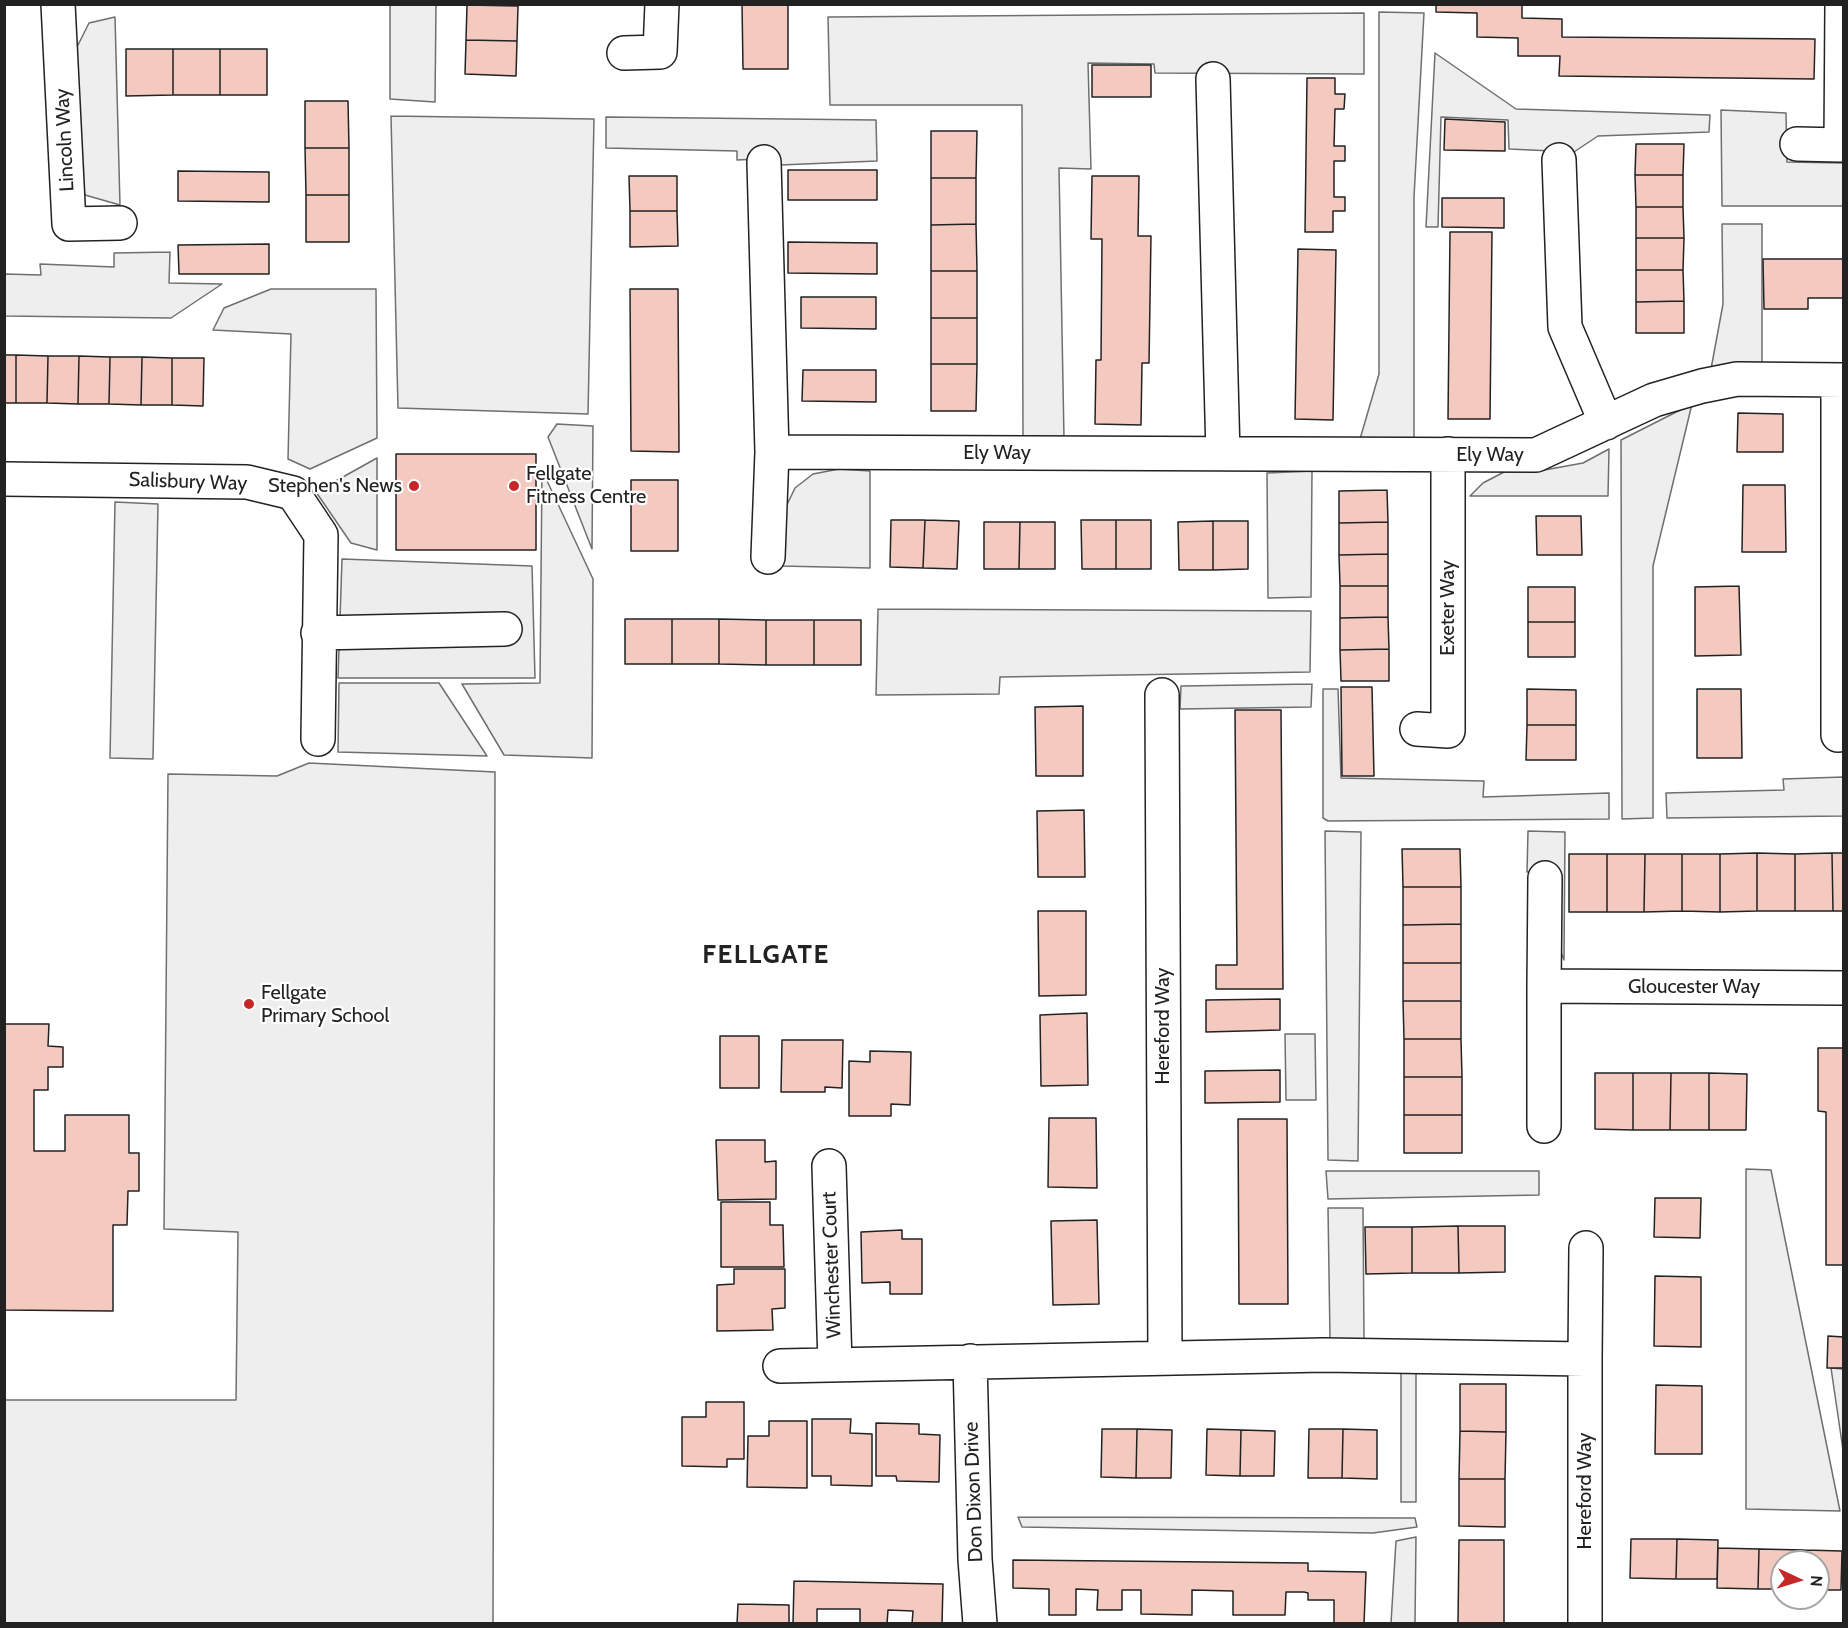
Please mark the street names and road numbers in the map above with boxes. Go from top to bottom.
street label: Lincoln Way [50,88,80,192]
street label: Ely Way [963,441,1031,465]
street label: Ely Way [1456,443,1524,467]
street label: Salisbury Way [128,468,248,496]
street label: Exeter Way [1436,560,1460,656]
street label: Hereford Way [1151,968,1175,1084]
street label: Gloucester Way [1628,975,1760,999]
street label: Winchester Court [817,1191,847,1339]
street label: Don Dixon Drive [960,1421,988,1563]
street label: Hereford Way [1573,1433,1597,1549]

